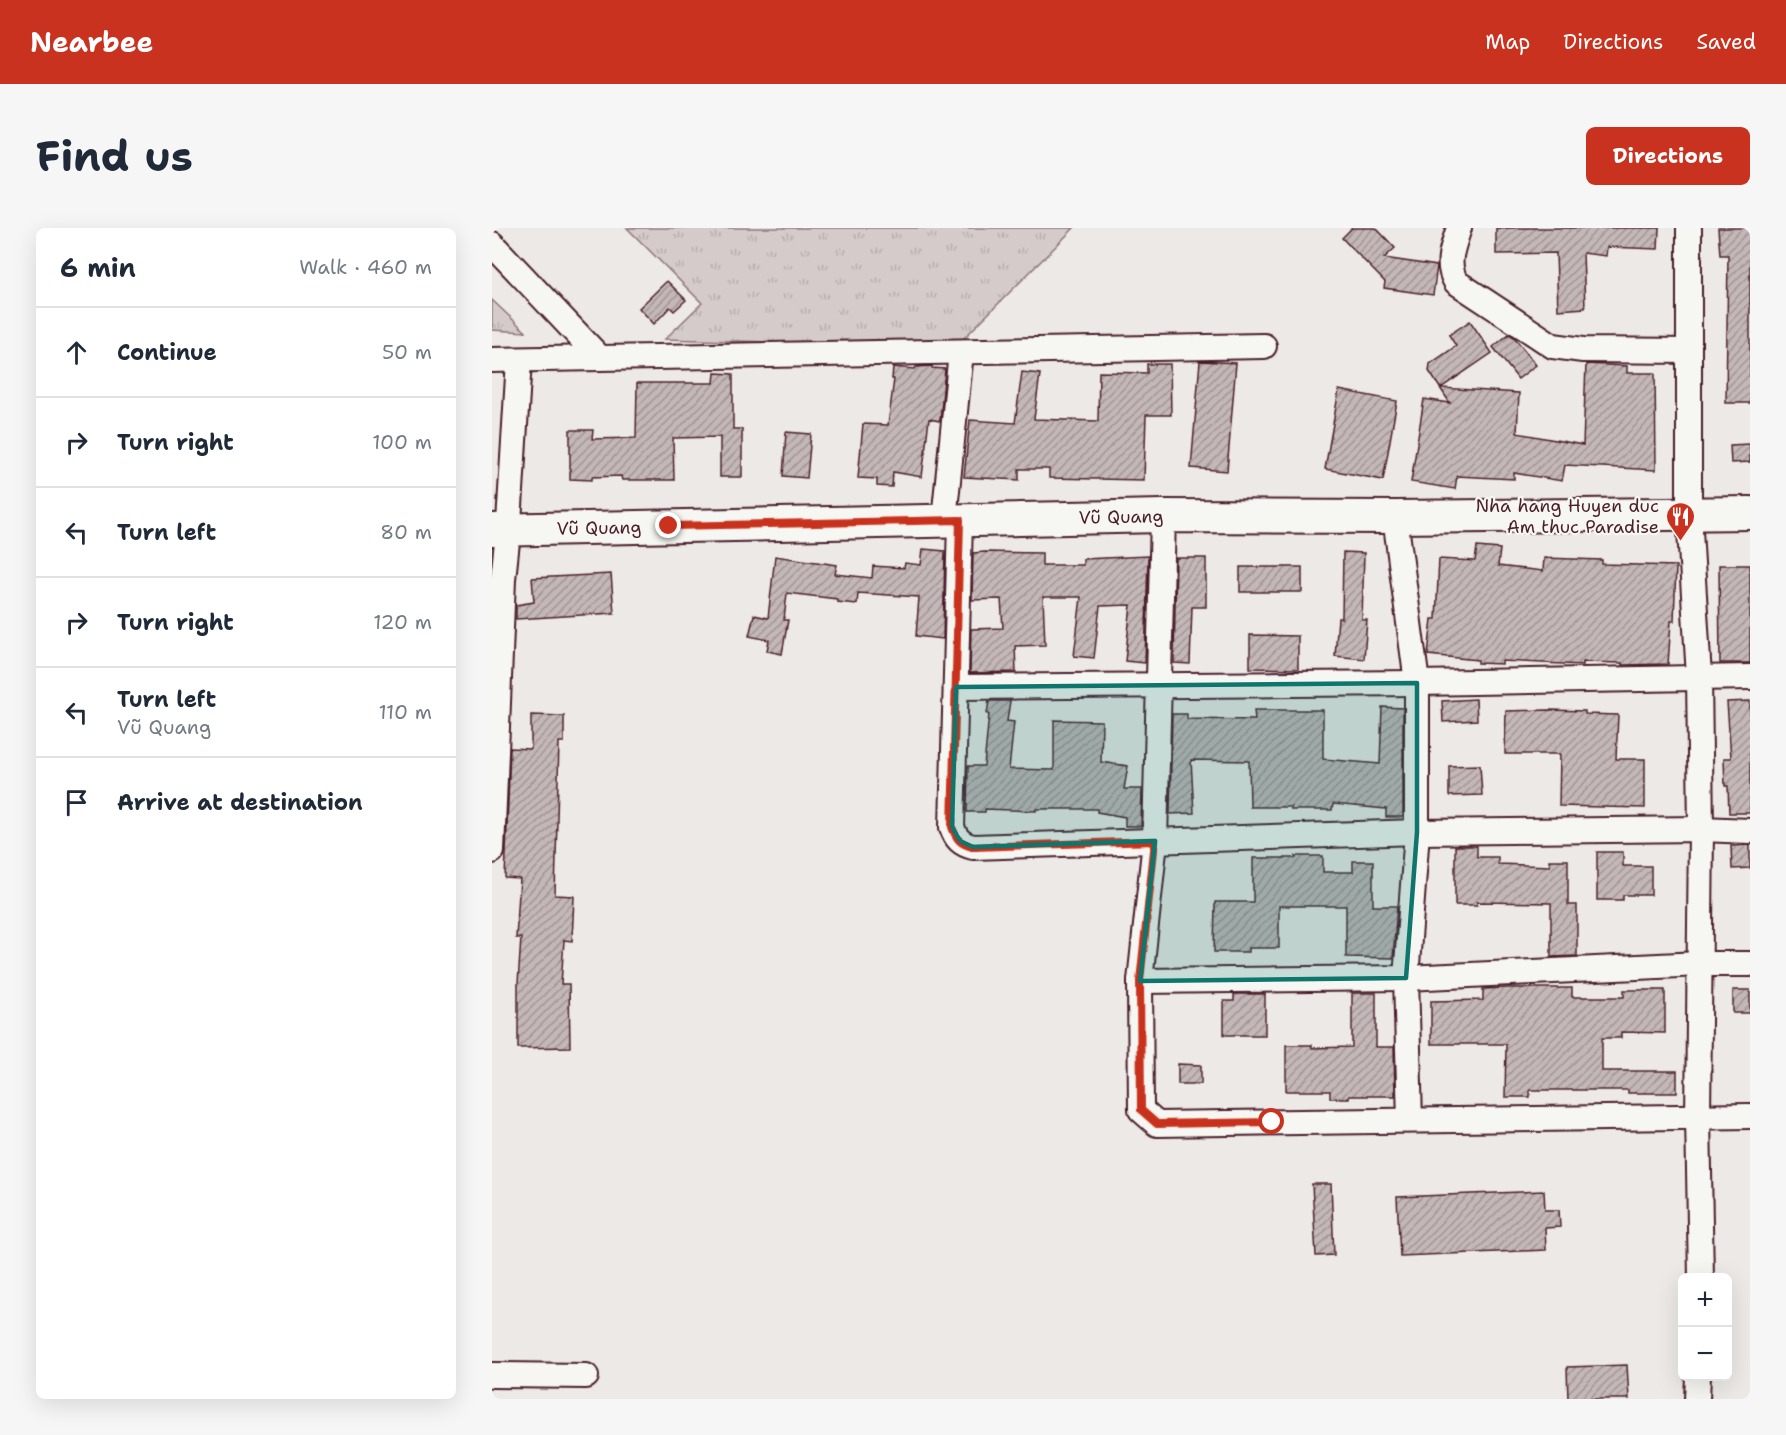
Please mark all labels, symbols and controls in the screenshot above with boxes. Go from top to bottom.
text: Nearbee [30,23,153,61]
text: Map [1485,28,1530,56]
text: Directions [1563,28,1663,56]
text: Saved [1696,28,1756,56]
button: Directions [1586,127,1750,185]
text: Find us [36,128,193,184]
text: 6 min [60,250,136,285]
text: Walk · 460 m [299,254,432,280]
icon: ahead [60,336,93,369]
text: Continue [117,338,217,367]
text: 50 m [382,339,432,365]
icon: right [60,426,93,459]
text: Turn right [117,428,234,457]
text: 100 m [372,429,432,455]
place label: Nha hang Huyen duc Am thuc Paradise [1475,494,1659,539]
restaurant icon: Nha hang Huyen duc Am thuc Paradise [1664,500,1696,542]
street label: Vũ Quang [1078,504,1164,530]
route end [655,512,681,538]
street label: Vũ Quang [556,515,642,541]
icon: left [60,516,93,549]
text: Turn left [117,518,216,547]
text: 80 m [380,519,432,545]
icon: right [60,606,93,639]
text: Turn right [117,608,234,637]
text: 120 m [373,609,432,635]
text: Turn left [117,685,216,714]
icon: left [60,696,93,729]
text: 110 m [378,699,432,725]
text: Vũ Quang [117,714,211,740]
icon: arrive [60,786,93,819]
text: Arrive at destination [117,788,363,817]
route start [1258,1108,1284,1134]
map controls [1678,1273,1732,1381]
button: + [1678,1273,1732,1327]
button: − [1678,1327,1732,1381]

